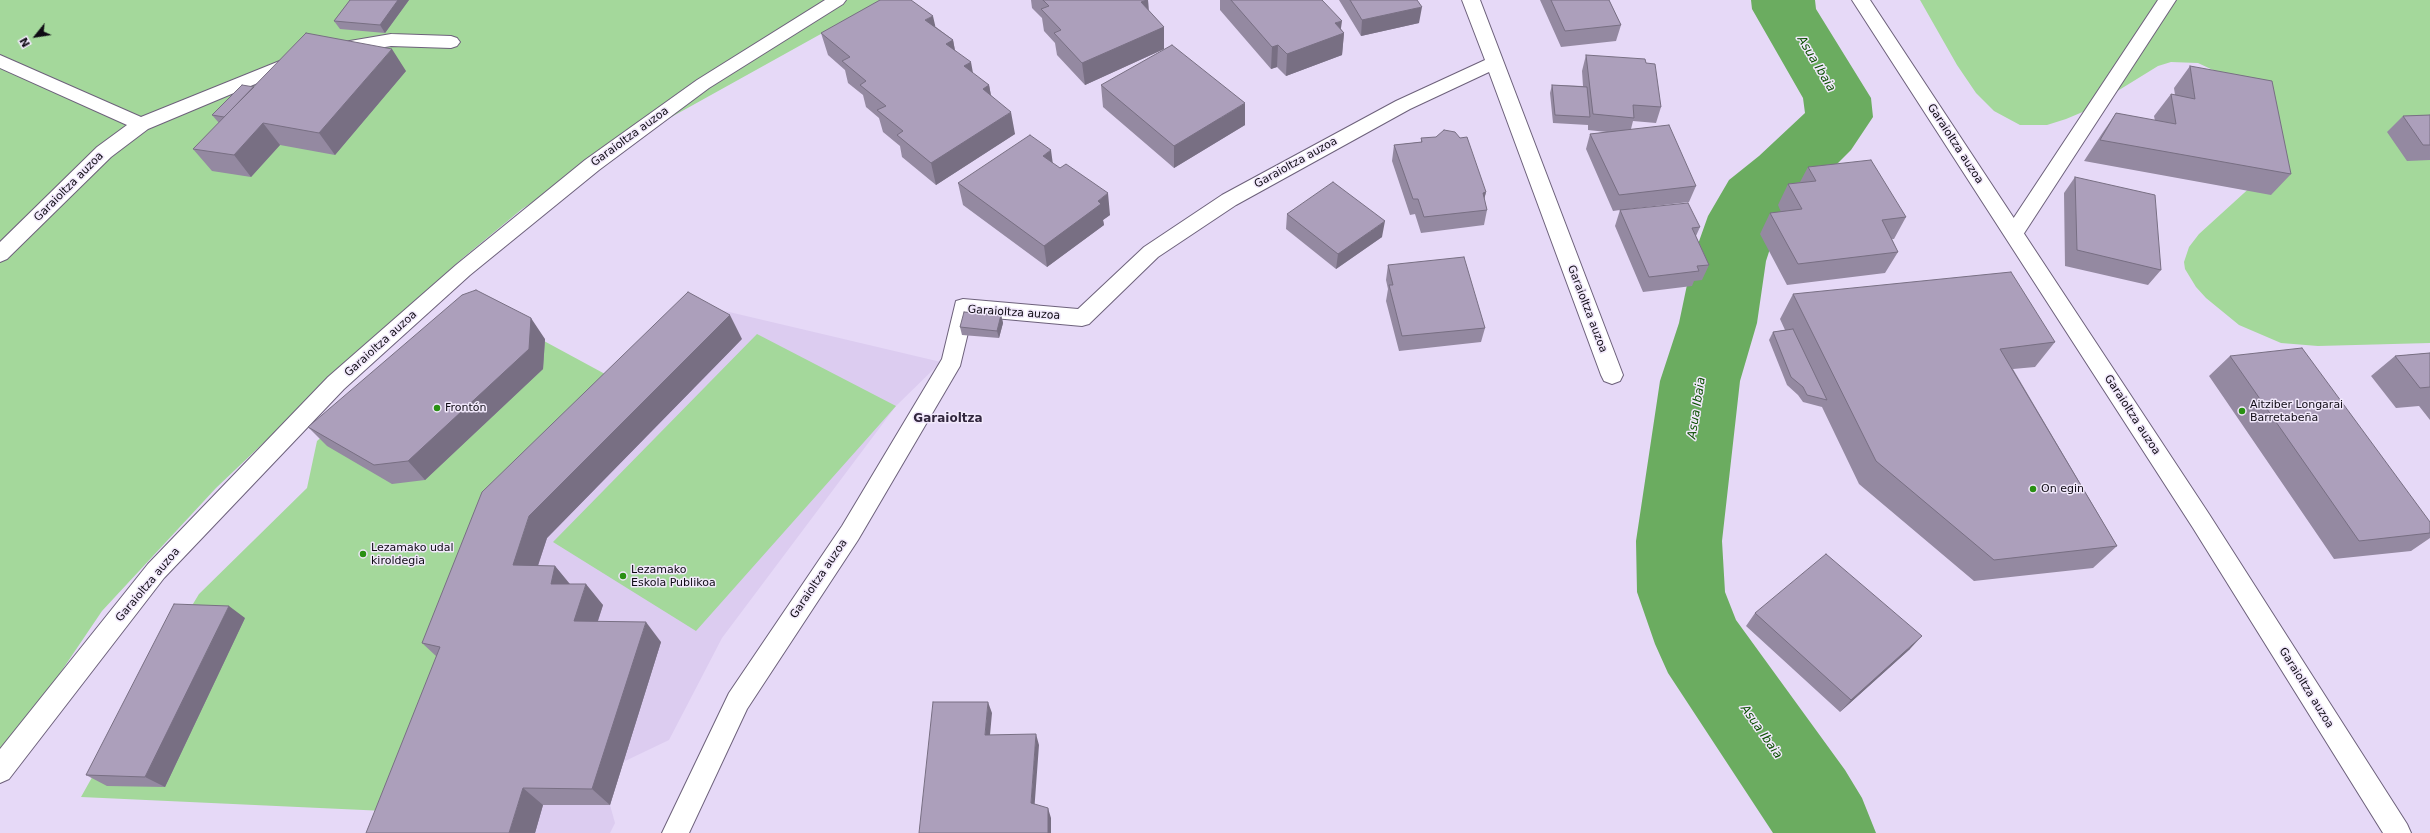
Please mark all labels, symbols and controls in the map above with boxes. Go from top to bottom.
north arrow [16,16,56,56]
water label: Asua Ibaia [1794,34,1838,94]
text: N [17,35,33,49]
street label: Garaioltza auzoa [1924,102,1986,186]
street label: Garaioltza auzoa [589,104,671,170]
street label: Garaioltza auzoa [1252,135,1340,191]
street label: Garaioltza auzoa [32,150,106,224]
street label: Garaioltza auzoa [1564,263,1610,355]
street label: Garaioltza auzoa [967,303,1061,323]
street label: Garaioltza auzoa [342,308,420,380]
street label: Garaioltza auzoa [2101,373,2163,457]
water label: Asua Ibaia [1685,376,1709,440]
place label: Aitziber Longarai Barretabeña [2250,398,2343,424]
place label: Frontón [445,401,487,415]
marker: Frontón [432,403,442,413]
marker: Aitziber Longarai Barretabeña [2237,406,2247,416]
district label: Garaioltza [913,412,983,426]
place label: On egin [2041,482,2084,496]
marker: On egin [2028,484,2038,494]
street label: Garaioltza auzoa [788,537,850,621]
place label: Lezamako udal kiroldegia [371,541,454,567]
street label: Garaioltza auzoa [113,545,183,625]
marker: Lezamako udal kiroldegia [358,549,368,559]
place label: Lezamako Eskola Publikoa [631,563,716,589]
marker: Lezamako Eskola Publikoa [618,571,628,581]
street label: Garaioltza auzoa [2276,645,2336,731]
water label: Asua Ibaia [1737,702,1785,762]

